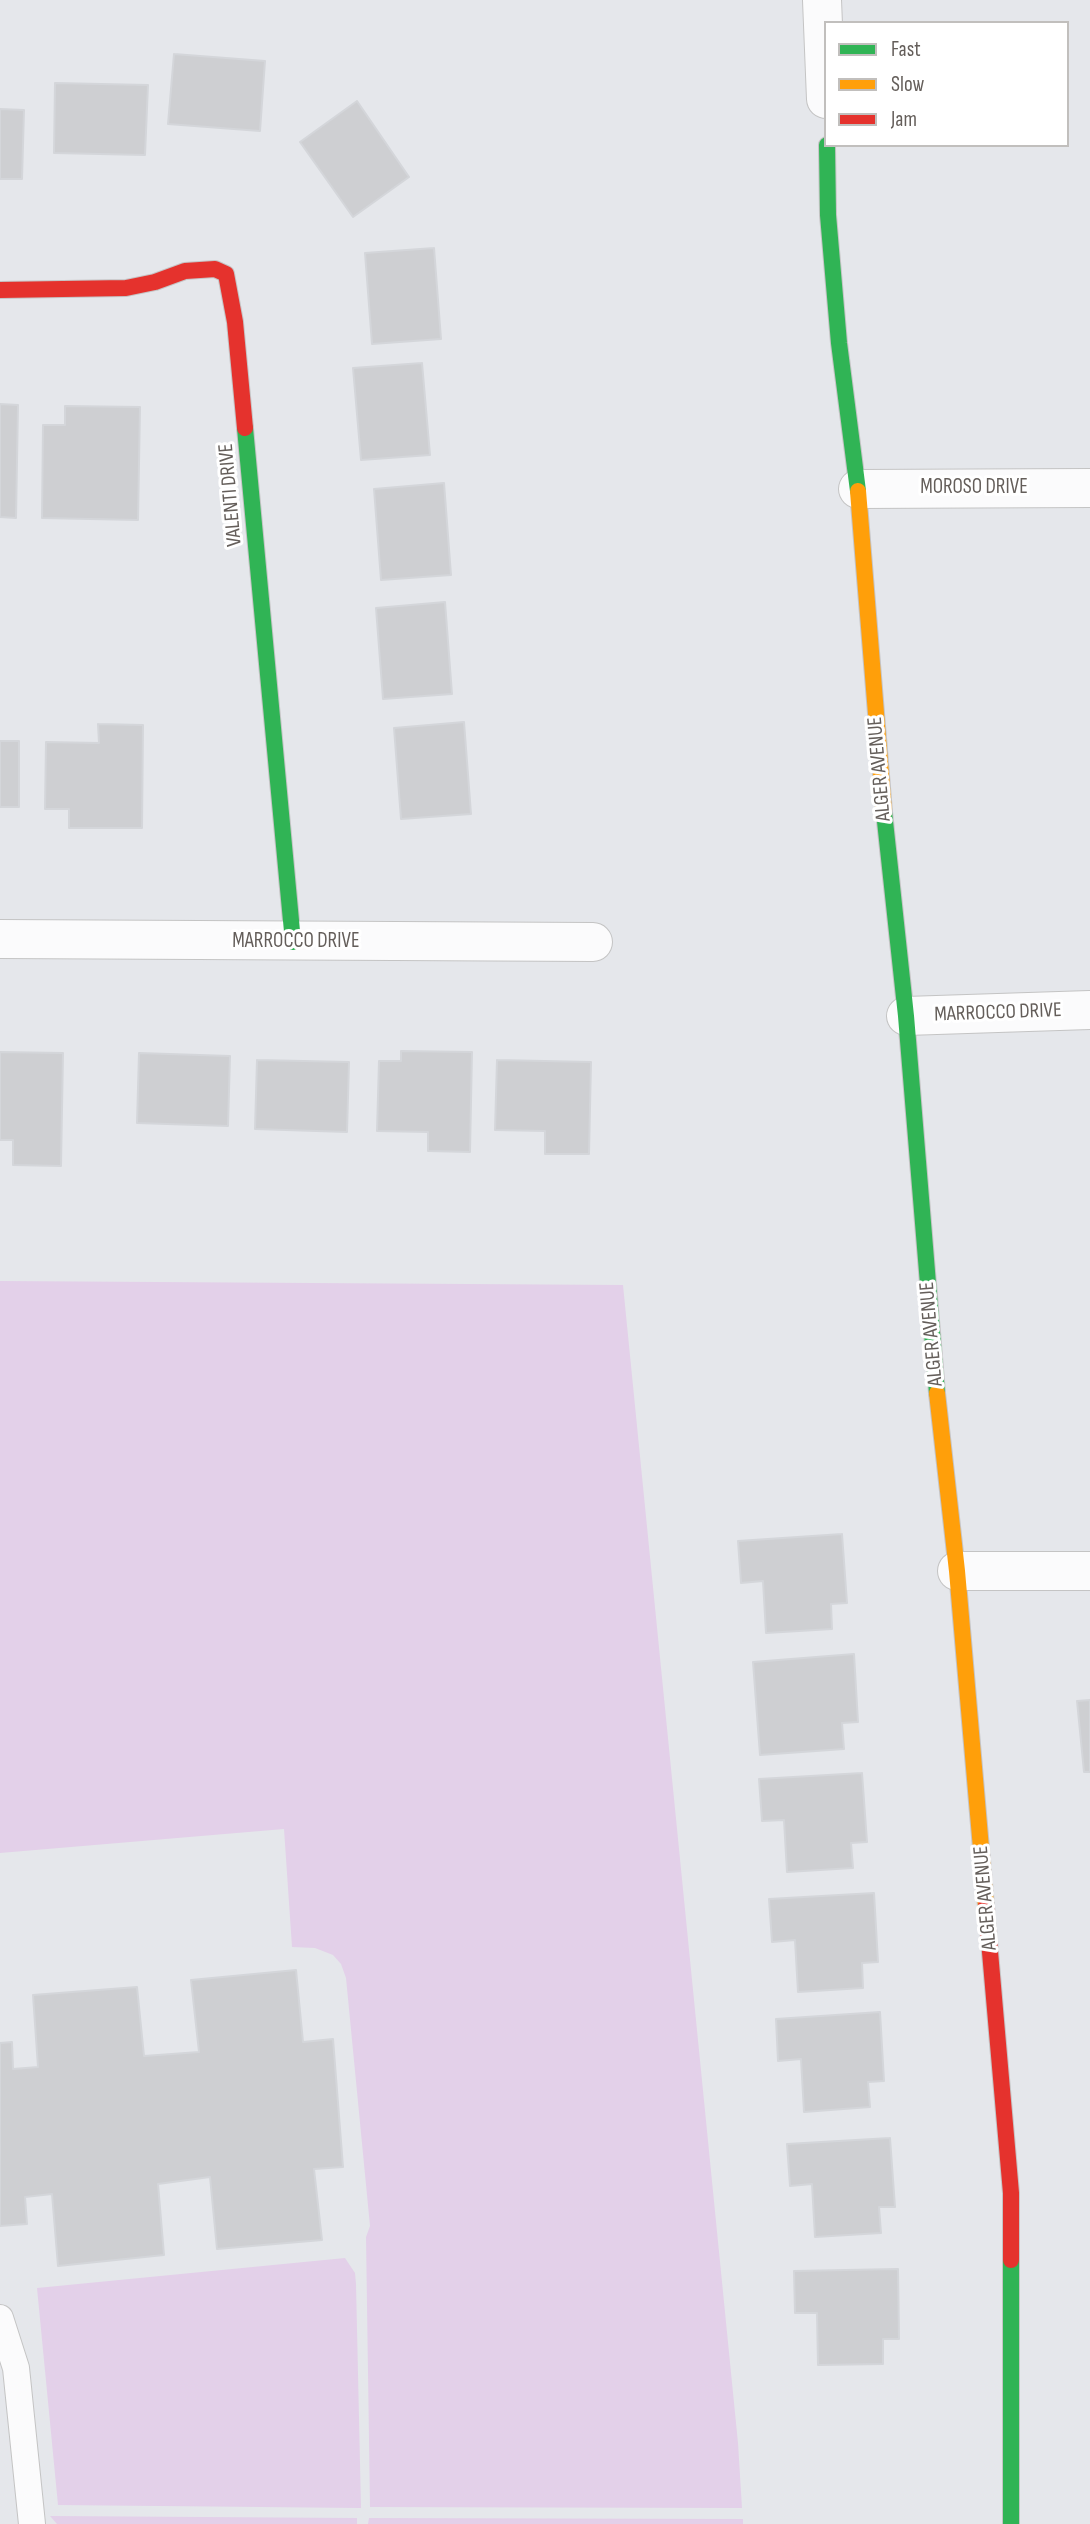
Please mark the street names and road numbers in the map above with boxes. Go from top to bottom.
street label: VALENTI DRIVE [214,442,248,548]
street label: MOROSO DRIVE [920,475,1028,501]
street label: ALGER AVENUE [863,716,897,822]
street label: MARROCCO DRIVE [232,929,360,955]
street label: MARROCCO DRIVE [934,998,1062,1028]
street label: ALGER AVENUE [915,1281,949,1387]
street label: ALGER AVENUE [969,1845,1003,1951]

